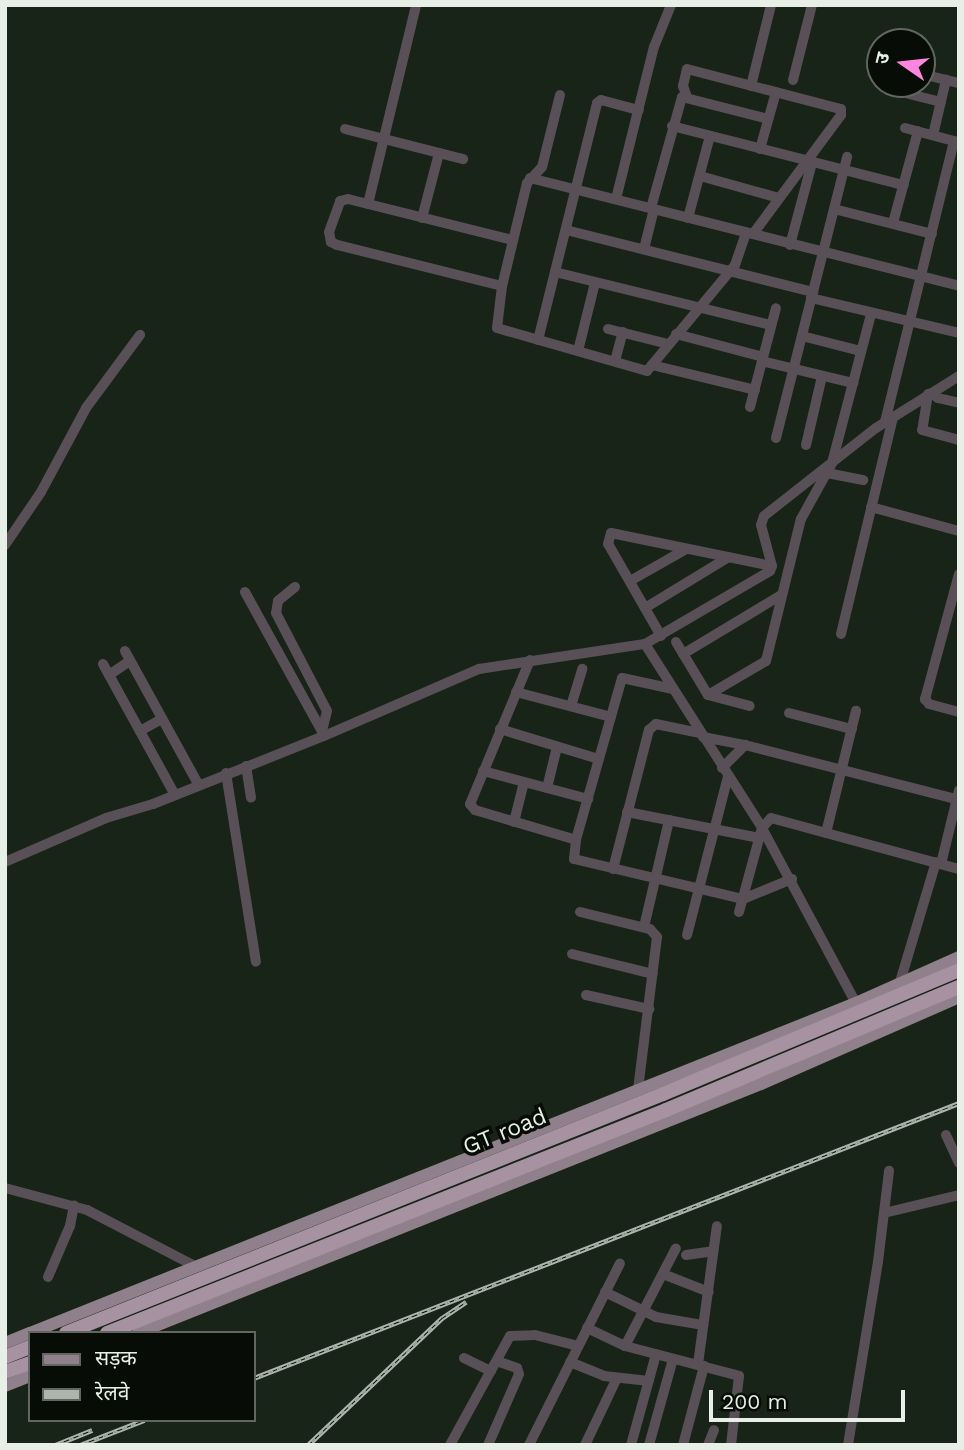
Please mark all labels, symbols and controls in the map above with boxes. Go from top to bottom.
north arrow [866,28,936,98]
text: उ [870,50,895,66]
street label: GT road [459,1103,551,1161]
legend [28,1331,256,1422]
text: सड़क [95,1345,137,1370]
scale bar [712,1376,908,1420]
text: रेलवे [95,1380,130,1405]
text: 200 m [722,1389,788,1414]

